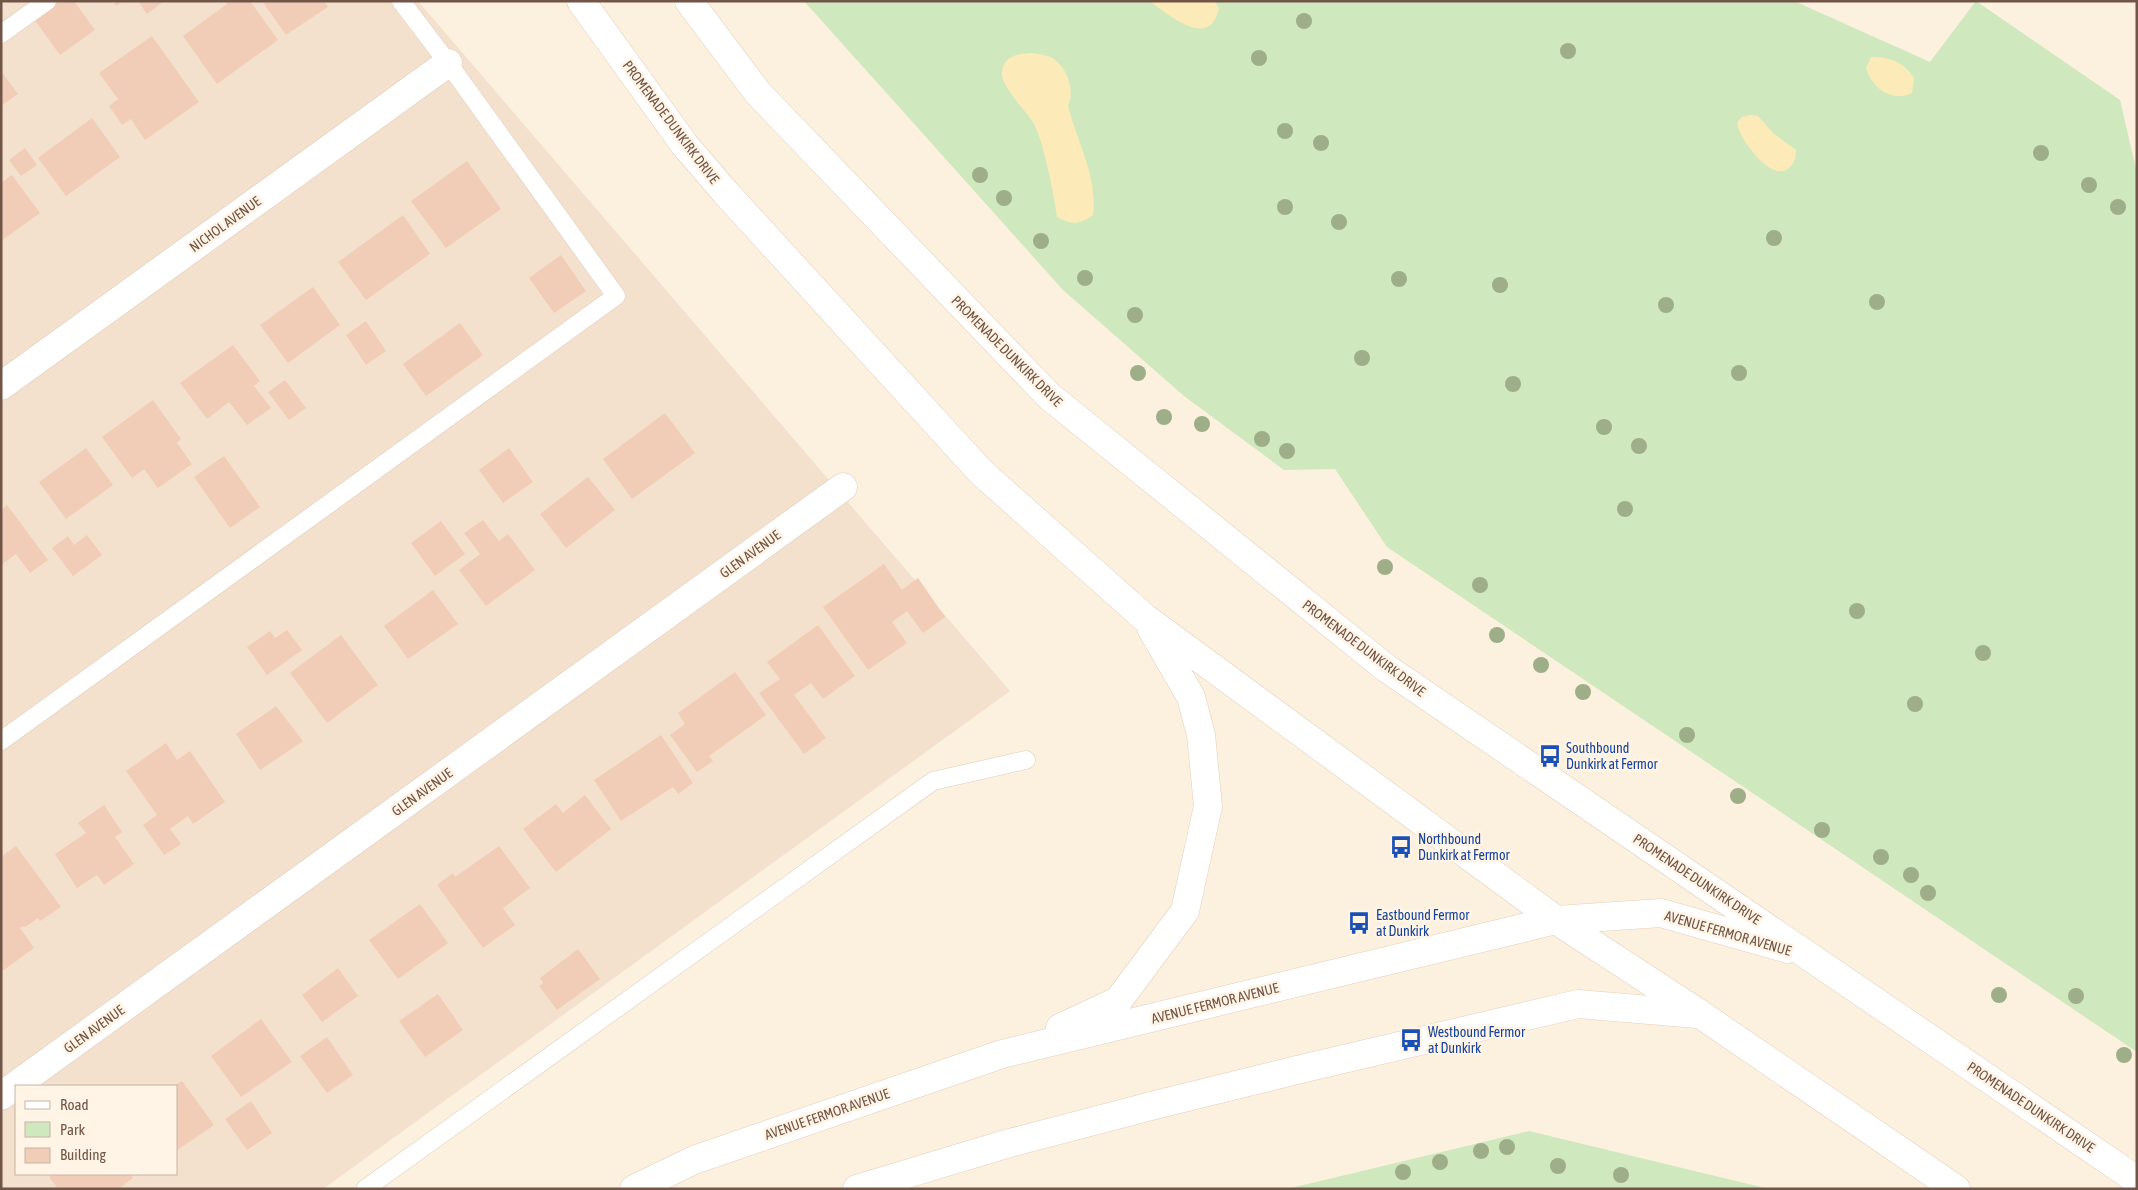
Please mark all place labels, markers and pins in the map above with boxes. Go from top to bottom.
place label: Southbound Dunkirk at Fermor [1566,740,1659,772]
bus stop icon: Southbound Dunkirk at Fermor [1537,743,1563,769]
place label: Northbound Dunkirk at Fermor [1418,831,1511,863]
bus stop icon: Northbound Dunkirk at Fermor [1388,834,1414,860]
place label: Eastbound Fermor at Dunkirk [1376,907,1470,939]
bus stop icon: Eastbound Fermor at Dunkirk [1346,910,1372,936]
place label: Westbound Fermor at Dunkirk [1428,1024,1526,1056]
bus stop icon: Westbound Fermor at Dunkirk [1398,1027,1424,1053]

